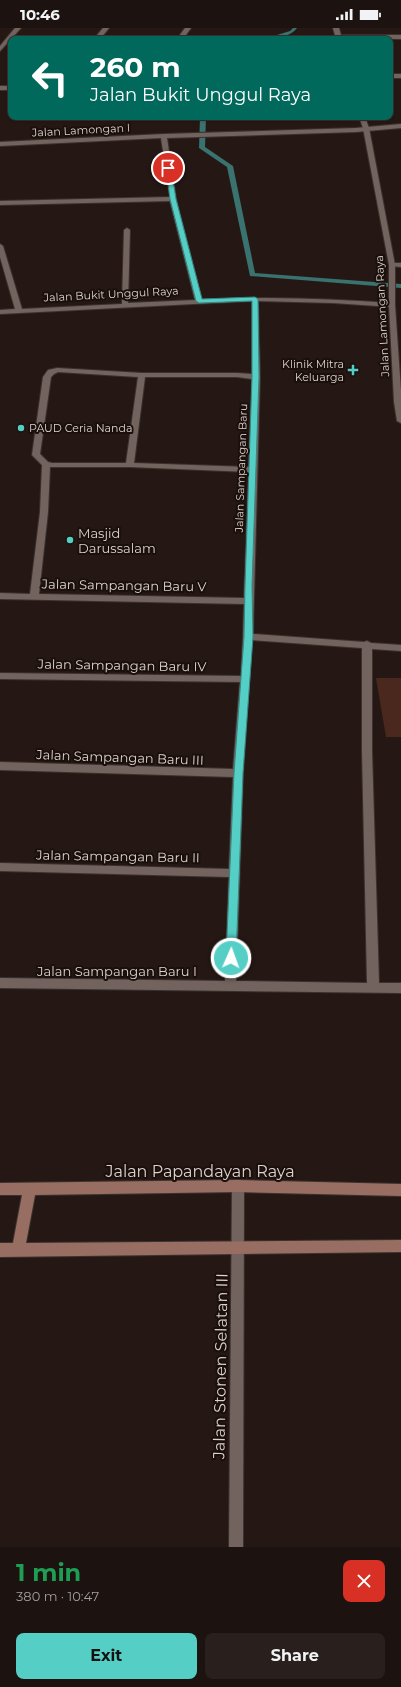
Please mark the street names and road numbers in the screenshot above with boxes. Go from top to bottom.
street label: Jalan Lamongan I [30,120,131,140]
street label: Jalan Lamongan Raya [372,255,392,378]
street label: Jalan Bukit Unggul Raya [42,283,179,305]
street label: Jalan Sampangan Baru [232,403,250,534]
street label: Jalan Sampangan Baru V [40,576,207,594]
street label: Jalan Sampangan Baru IV [37,656,207,674]
street label: Jalan Sampangan Baru III [35,746,204,768]
street label: Jalan Sampangan Baru II [35,847,200,865]
street label: Jalan Sampangan Baru I [36,963,197,979]
street label: Jalan Papandayan Raya [104,1162,295,1181]
street label: Jalan Stonen Selatan III [209,1273,232,1460]

